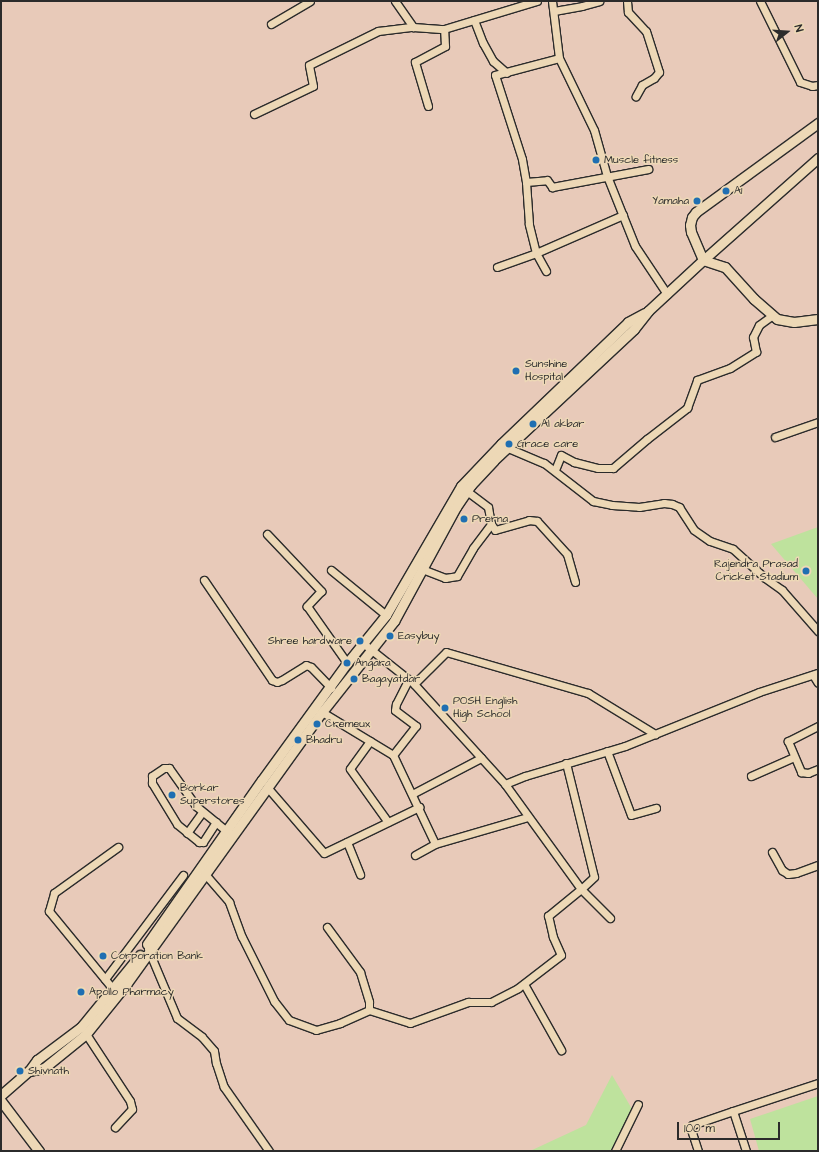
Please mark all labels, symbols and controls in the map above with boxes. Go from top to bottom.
north arrow [767,12,807,52]
text: N [791,23,807,34]
place label: Muscle fitness [604,153,678,167]
marker: Muscle fitness [591,155,601,165]
place label: A1 [734,184,742,198]
marker: A1 [721,186,731,196]
place label: Yamaha [652,194,689,208]
marker: Yamaha [692,196,702,206]
place label: Sunshine Hospital [525,358,567,384]
marker: Sunshine Hospital [510,365,522,377]
place label: Al akbar [541,417,584,431]
marker: Al akbar [528,419,538,429]
place label: Grace care [517,437,578,451]
marker: Grace care [504,439,514,449]
place label: Prerna [472,512,508,526]
marker: Prerna [459,514,469,524]
place label: Rajendra Prasad Cricket Stadium [714,558,798,584]
marker: Rajendra Prasad Cricket Stadium [801,566,811,576]
place label: Easybuy [398,629,439,643]
marker: Easybuy [385,631,395,641]
place label: Shree hardware [268,634,352,648]
marker: Shree hardware [355,636,365,646]
place label: Angara [355,656,390,670]
marker: Angara [342,658,352,668]
place label: Bagayatdar [362,672,420,686]
marker: Bagayatdar [349,674,359,684]
place label: POSH English High School [453,695,518,721]
marker: POSH English High School [440,703,450,713]
place label: Cremeux [325,717,370,731]
marker: Cremeux [312,719,322,729]
place label: Bhadru [306,733,342,747]
marker: Bhadru [293,735,303,745]
place label: Borkar Superstores [180,782,244,808]
marker: Borkar Superstores [167,790,177,800]
place label: Corporation Bank [111,949,203,963]
marker: Corporation Bank [98,951,108,961]
place label: Apollo Pharmacy [89,985,174,999]
marker: Apollo Pharmacy [76,987,86,997]
place label: Shivnath [28,1064,69,1078]
marker: Shivnath [15,1066,25,1076]
scale bar [679,1114,782,1140]
text: 100 m [684,1120,715,1137]

